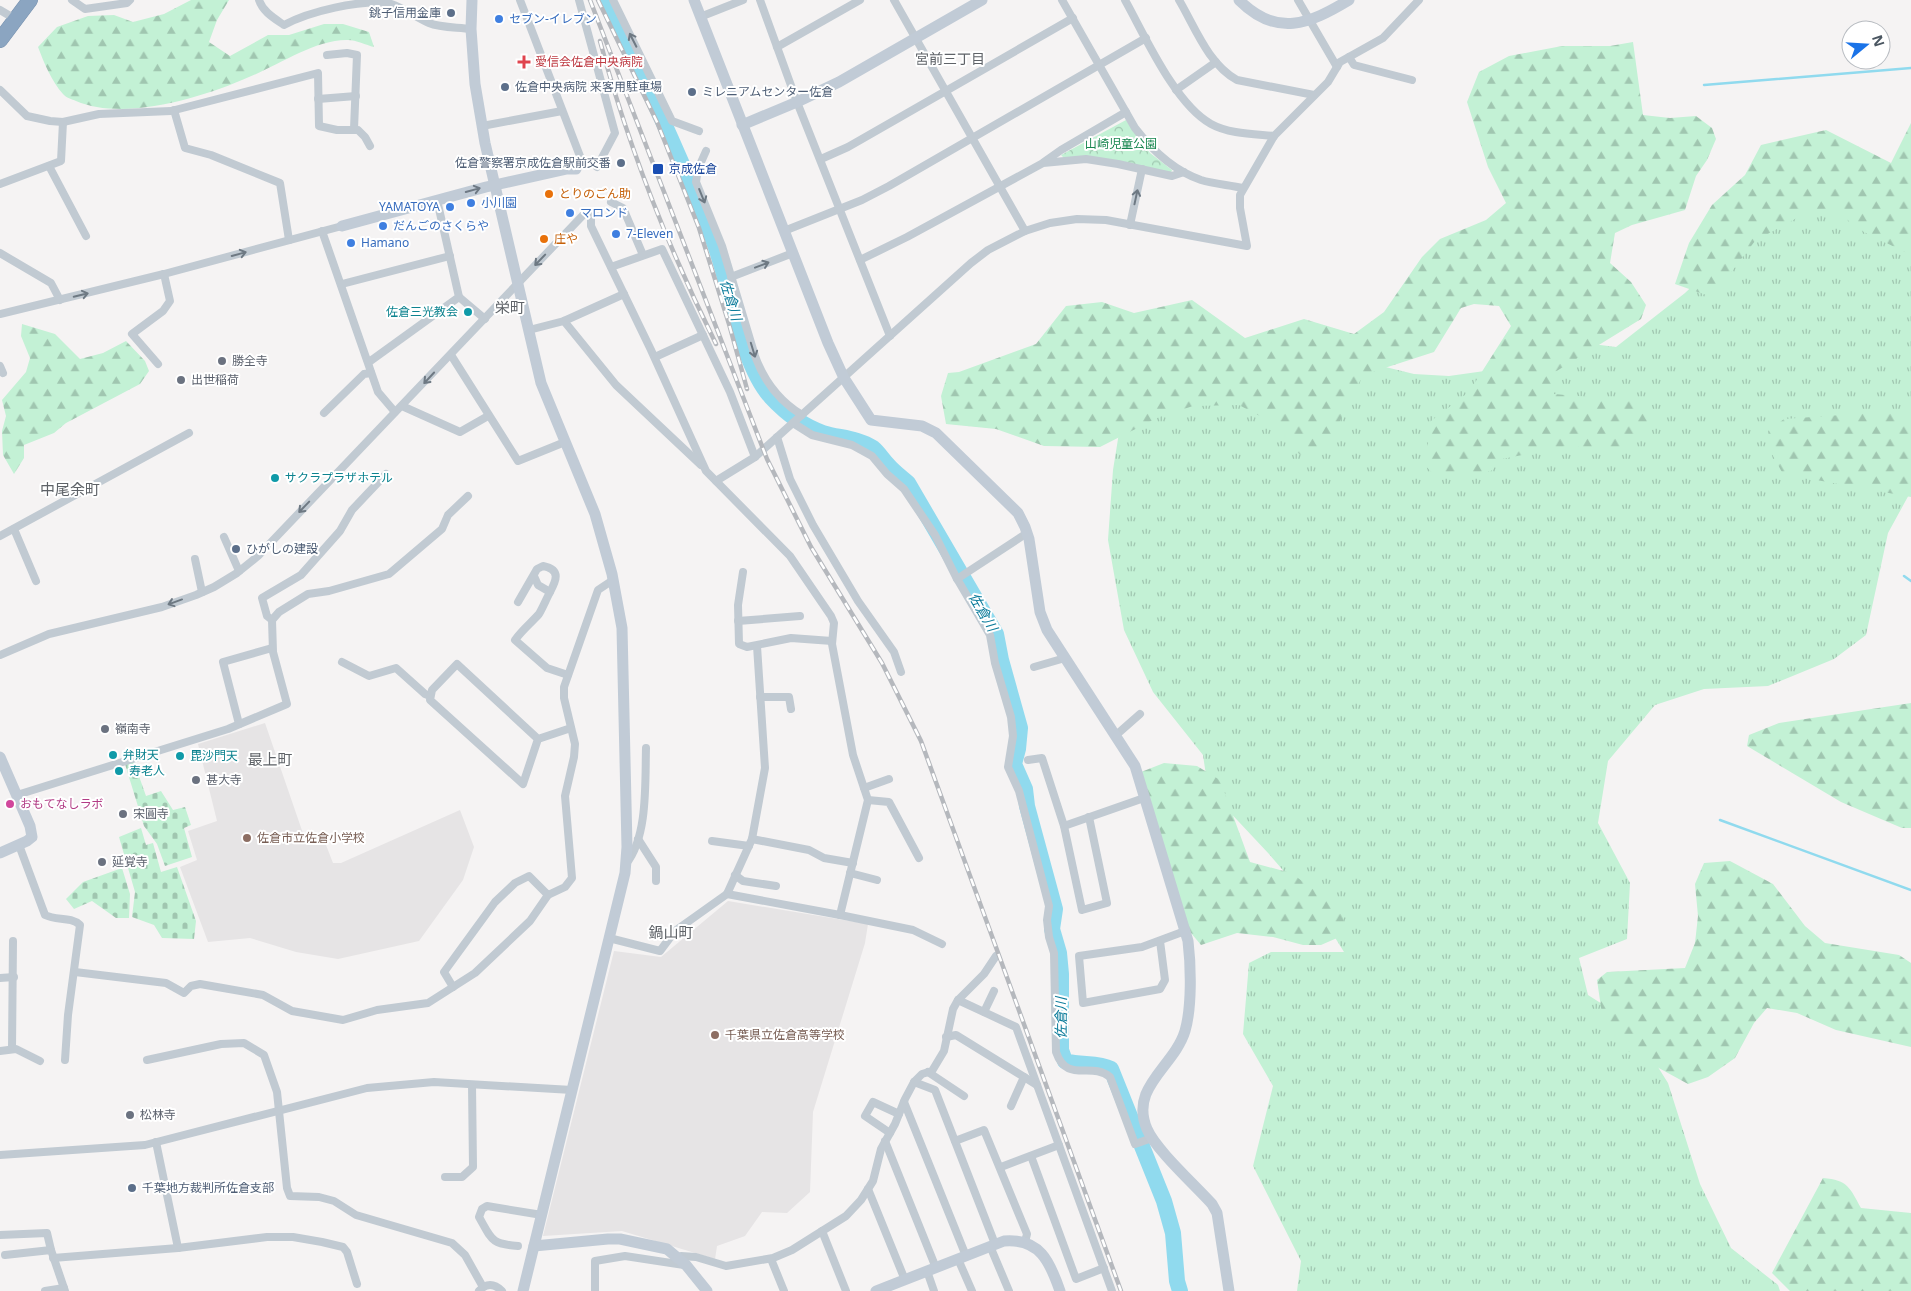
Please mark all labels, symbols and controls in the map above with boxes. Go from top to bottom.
place label: 銚子信用金庫 [369,4,441,21]
marker: 銚子信用金庫 [445,7,457,19]
place label: セブン-イレブン [509,10,597,27]
marker: セブン-イレブン [493,13,505,25]
north arrow [1841,20,1891,70]
text: N [1868,32,1890,49]
one-way arrow [628,33,637,48]
district label: 宮前三丁目 [915,49,985,68]
place label: 愛信会佐倉中央病院 [535,53,643,70]
marker: 愛信会佐倉中央病院 [517,55,531,69]
place label: 佐倉中央病院 来客用駐車場 [515,78,662,95]
marker: 佐倉中央病院 来客用駐車場 [499,81,511,93]
place label: ミレニアムセンター佐倉 [702,83,833,100]
marker: ミレニアムセンター佐倉 [686,86,698,98]
park label: 山崎児童公園 [1085,135,1157,152]
place label: 佐倉警察署京成佐倉駅前交番 [455,154,611,171]
marker: 佐倉警察署京成佐倉駅前交番 [615,157,627,169]
place label: 京成佐倉 [669,160,717,177]
marker: 京成佐倉 [651,162,665,176]
one-way arrow [464,185,480,195]
place label: とりのごん助 [559,185,631,202]
marker: とりのごん助 [543,188,555,200]
one-way arrow [697,188,707,203]
one-way arrow [1132,189,1141,205]
place label: 小川園 [481,194,517,211]
marker: 小川園 [465,197,477,209]
place label: YAMATOYA [379,198,440,215]
marker: YAMATOYA [444,201,456,213]
place label: マロンド [580,204,628,221]
marker: マロンド [564,207,576,219]
place label: だんごのさくらや [393,217,489,234]
marker: だんごのさくらや [377,220,389,232]
place label: 7-Eleven [626,225,673,242]
marker: 7-Eleven [610,228,622,240]
place label: 庄や [554,230,578,247]
marker: 庄や [538,233,550,245]
place label: Hamano [361,234,409,251]
marker: Hamano [345,237,357,249]
one-way arrow [230,248,246,258]
one-way arrow [534,253,546,266]
one-way arrow [754,260,769,269]
water label: 佐倉川 [716,277,747,325]
one-way arrow [73,290,89,299]
district label: 栄町 [495,297,525,317]
place label: 佐倉三光教会 [386,303,458,320]
marker: 佐倉三光教会 [462,306,474,318]
one-way arrow [749,342,758,358]
place label: 勝全寺 [232,352,268,369]
marker: 勝全寺 [216,355,228,367]
place label: 出世稲荷 [191,371,239,388]
one-way arrow [423,372,435,384]
marker: 出世稲荷 [175,374,187,386]
place label: サクラプラザホテル [285,469,393,486]
marker: サクラプラザホテル [269,472,281,484]
district label: 中尾余町 [40,479,100,499]
one-way arrow [298,501,310,514]
place label: ひがしの建設 [246,540,318,557]
marker: ひがしの建設 [230,543,242,555]
water label: 佐倉川 [965,589,1003,636]
one-way arrow [168,598,183,607]
place label: 嶺南寺 [115,720,151,737]
marker: 嶺南寺 [99,723,111,735]
place label: 弁財天 [123,746,159,763]
place label: 毘沙門天 [190,747,238,764]
marker: 弁財天 [107,749,119,761]
district label: 最上町 [247,749,293,769]
marker: 毘沙門天 [174,750,186,762]
place label: 寿老人 [129,762,165,779]
marker: 寿老人 [113,765,125,777]
place label: 甚大寺 [206,771,242,788]
marker: 甚大寺 [190,774,202,786]
place label: おもてなしラボ [20,795,104,812]
marker: おもてなしラボ [4,798,16,810]
place label: 宋圓寺 [133,805,169,822]
marker: 宋圓寺 [117,808,129,820]
place label: 佐倉市立佐倉小学校 [257,829,365,846]
marker: 佐倉市立佐倉小学校 [241,832,253,844]
place label: 延覚寺 [112,853,148,870]
marker: 延覚寺 [96,856,108,868]
district label: 鍋山町 [648,922,694,942]
water label: 佐倉川 [1051,995,1070,1039]
place label: 千葉県立佐倉高等学校 [725,1026,845,1043]
marker: 千葉県立佐倉高等学校 [709,1029,721,1041]
place label: 松林寺 [140,1106,176,1123]
marker: 松林寺 [124,1109,136,1121]
place label: 千葉地方裁判所佐倉支部 [142,1179,274,1196]
marker: 千葉地方裁判所佐倉支部 [126,1182,138,1194]

